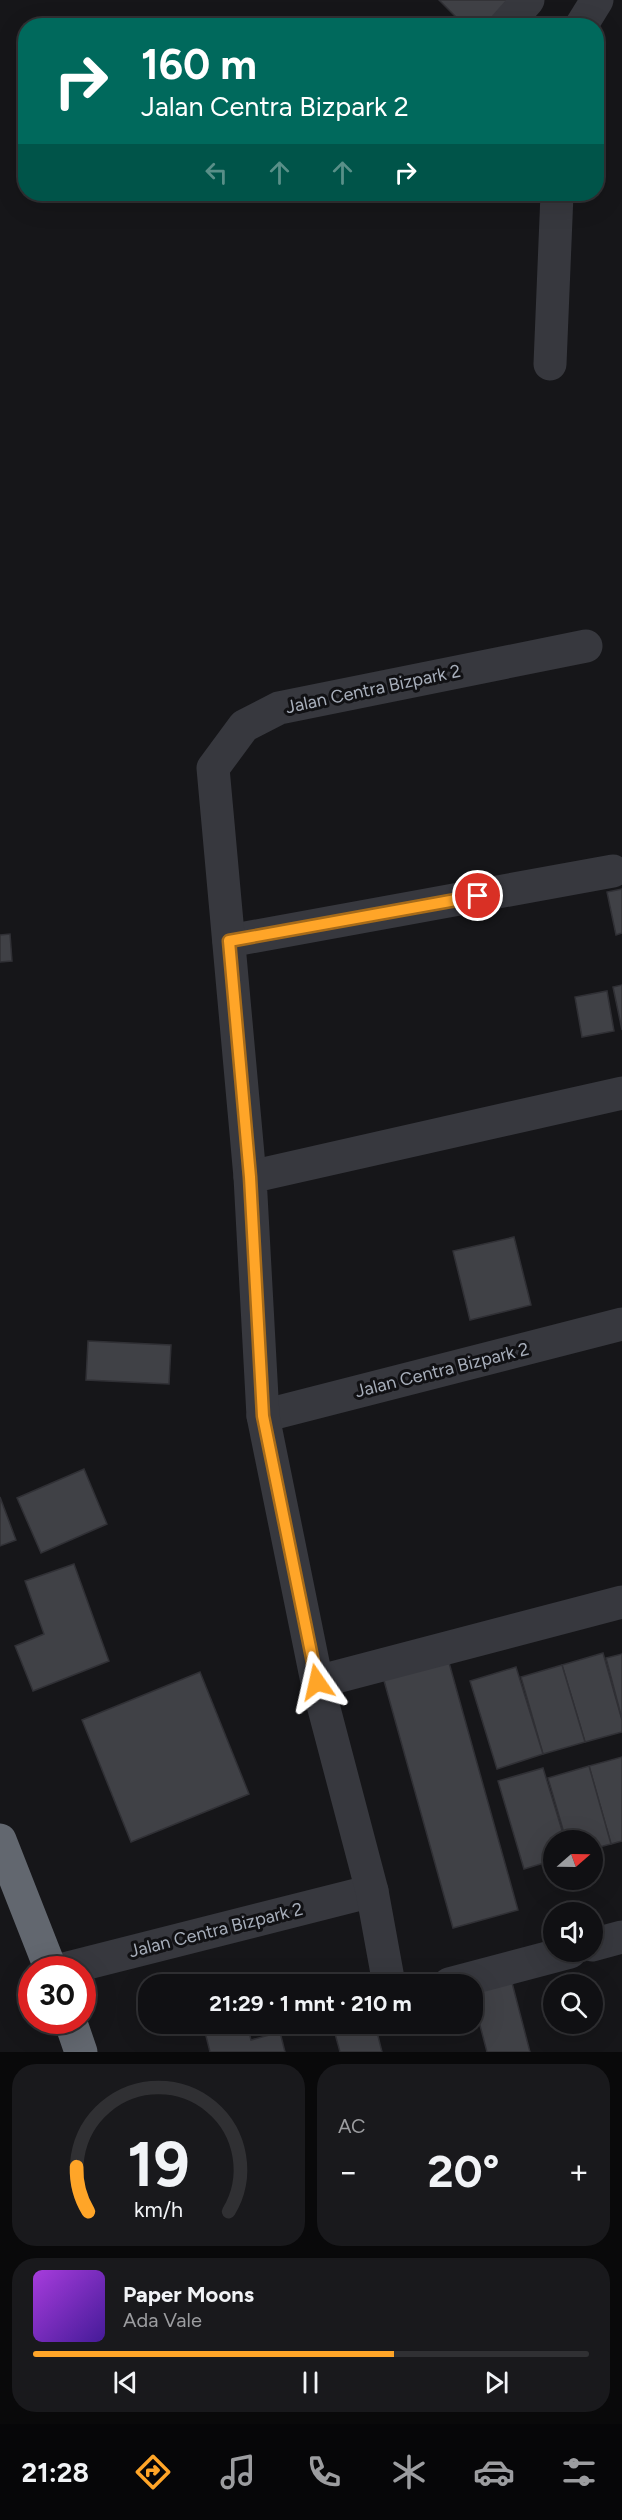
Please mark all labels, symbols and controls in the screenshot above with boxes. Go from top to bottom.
text: 160 m [141,39,257,90]
icon: right [42,42,120,120]
text: Jalan Centra Bizpark 2 [141,90,409,123]
icon: left [200,156,233,189]
icon: ahead [263,156,296,189]
icon: ahead [326,156,359,189]
icon: right [389,156,422,189]
street label: Jalan Centra Bizpark 2 [283,660,463,718]
pin [452,870,503,921]
icon: arrive [461,879,494,912]
street label: Jalan Centra Bizpark 2 [353,1338,531,1402]
position arrow [285,1650,349,1714]
north arrow [543,1830,603,1890]
map controls [543,1830,603,2034]
street label: Jalan Centra Bizpark 2 [127,1898,305,1962]
button: sound [543,1902,603,1962]
speed limit sign: 30 [18,1956,96,2034]
button: search [543,1974,603,2034]
text: 21:29 · 1 mnt · 210 m [209,1990,412,2017]
text: AC [338,2114,366,2138]
text: 19 [127,2127,190,2202]
text: 20° [427,2144,500,2198]
text: − [338,2152,359,2191]
text: + [568,2152,589,2191]
text: km/h [134,2197,183,2222]
text: Paper Moons [123,2281,254,2308]
text: Ada Vale [123,2308,202,2332]
icon: previous [109,2366,142,2399]
icon: pause [294,2366,327,2399]
icon: next [480,2366,513,2399]
icon: directions [132,2451,174,2493]
icon: music [217,2451,259,2493]
icon: phone [303,2451,345,2493]
icon: climate [388,2451,430,2493]
icon: car [473,2451,515,2493]
icon: filters [558,2451,600,2493]
text: 21:28 [22,2456,89,2489]

